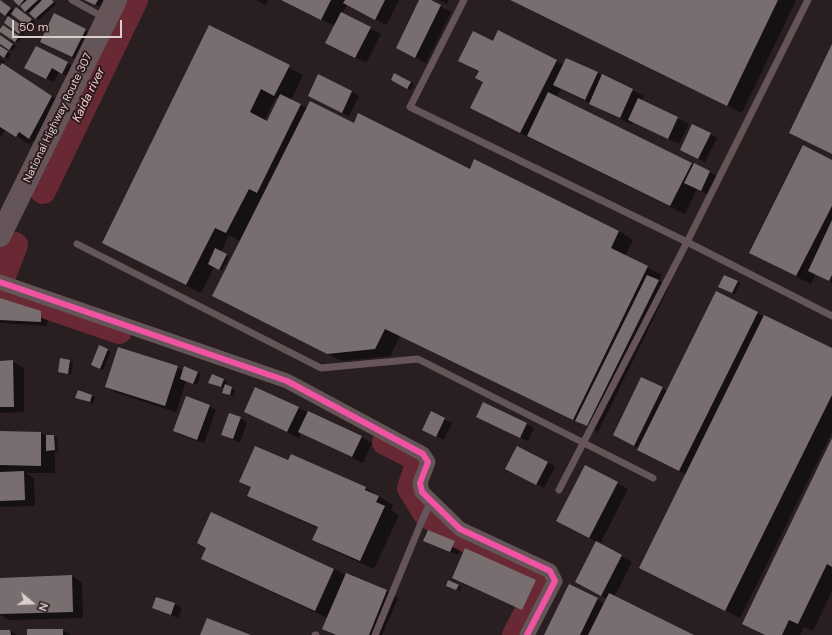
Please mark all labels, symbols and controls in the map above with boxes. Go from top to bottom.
scale bar [14,12,124,38]
text: 50 m [19,19,48,35]
street label: National Highway Route 307 [21,51,95,185]
water label: Kaida river [70,65,108,125]
north arrow [12,583,52,623]
text: N [35,601,51,613]

